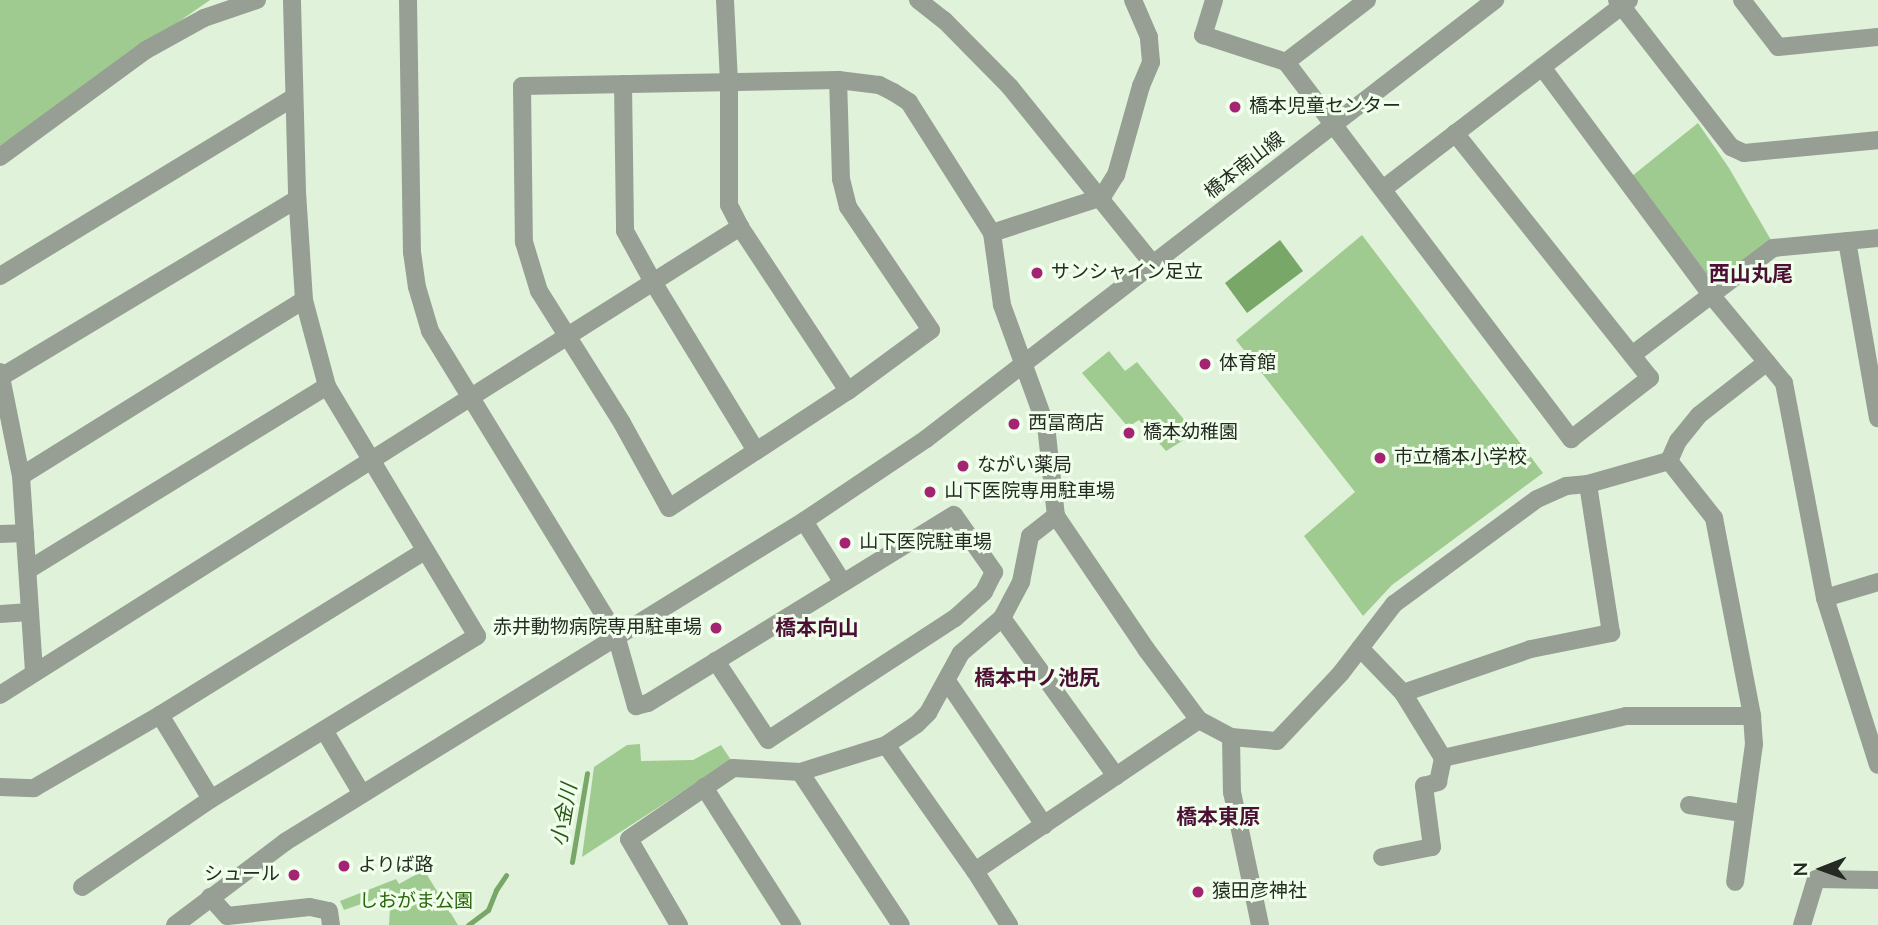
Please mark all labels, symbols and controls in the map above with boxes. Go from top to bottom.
place label: 橋本児童センター [1249,96,1401,118]
marker: 橋本児童センター [1227,99,1243,115]
street label: 橋本南山線 [1201,128,1289,204]
district label: 西山丸尾 [1709,261,1793,287]
place label: サンシャイン足立 [1051,262,1203,284]
marker: サンシャイン足立 [1029,265,1045,281]
place label: 体育館 [1219,353,1276,375]
marker: 体育館 [1197,356,1213,372]
place label: 西冨商店 [1028,413,1104,435]
marker: 西冨商店 [1006,416,1022,432]
place label: 橋本幼稚園 [1143,422,1238,444]
marker: 橋本幼稚園 [1121,425,1137,441]
place label: 市立橋本小学校 [1394,447,1527,469]
marker: 市立橋本小学校 [1372,450,1388,466]
place label: ながい薬局 [977,455,1072,477]
marker: ながい薬局 [955,458,971,474]
place label: 山下医院専用駐車場 [944,481,1115,503]
marker: 山下医院専用駐車場 [922,484,938,500]
place label: 山下医院駐車場 [859,532,992,554]
marker: 山下医院駐車場 [837,535,853,551]
district label: 橋本向山 [775,615,859,641]
place label: 赤井動物病院専用駐車場 [493,617,702,639]
marker: 赤井動物病院専用駐車場 [708,620,724,636]
district label: 橋本中ノ池尻 [974,665,1100,691]
water label: 小金川 [546,782,582,848]
district label: 橋本東原 [1176,804,1260,830]
north arrow [1787,834,1857,904]
place label: よりば路 [358,855,434,877]
marker: よりば路 [336,858,352,874]
text: N [1788,862,1814,877]
place label: シュール [204,864,280,886]
marker: シュール [286,867,302,883]
place label: 猿田彦神社 [1212,881,1307,903]
marker: 猿田彦神社 [1190,884,1206,900]
park label: しおがま公園 [359,891,473,913]

